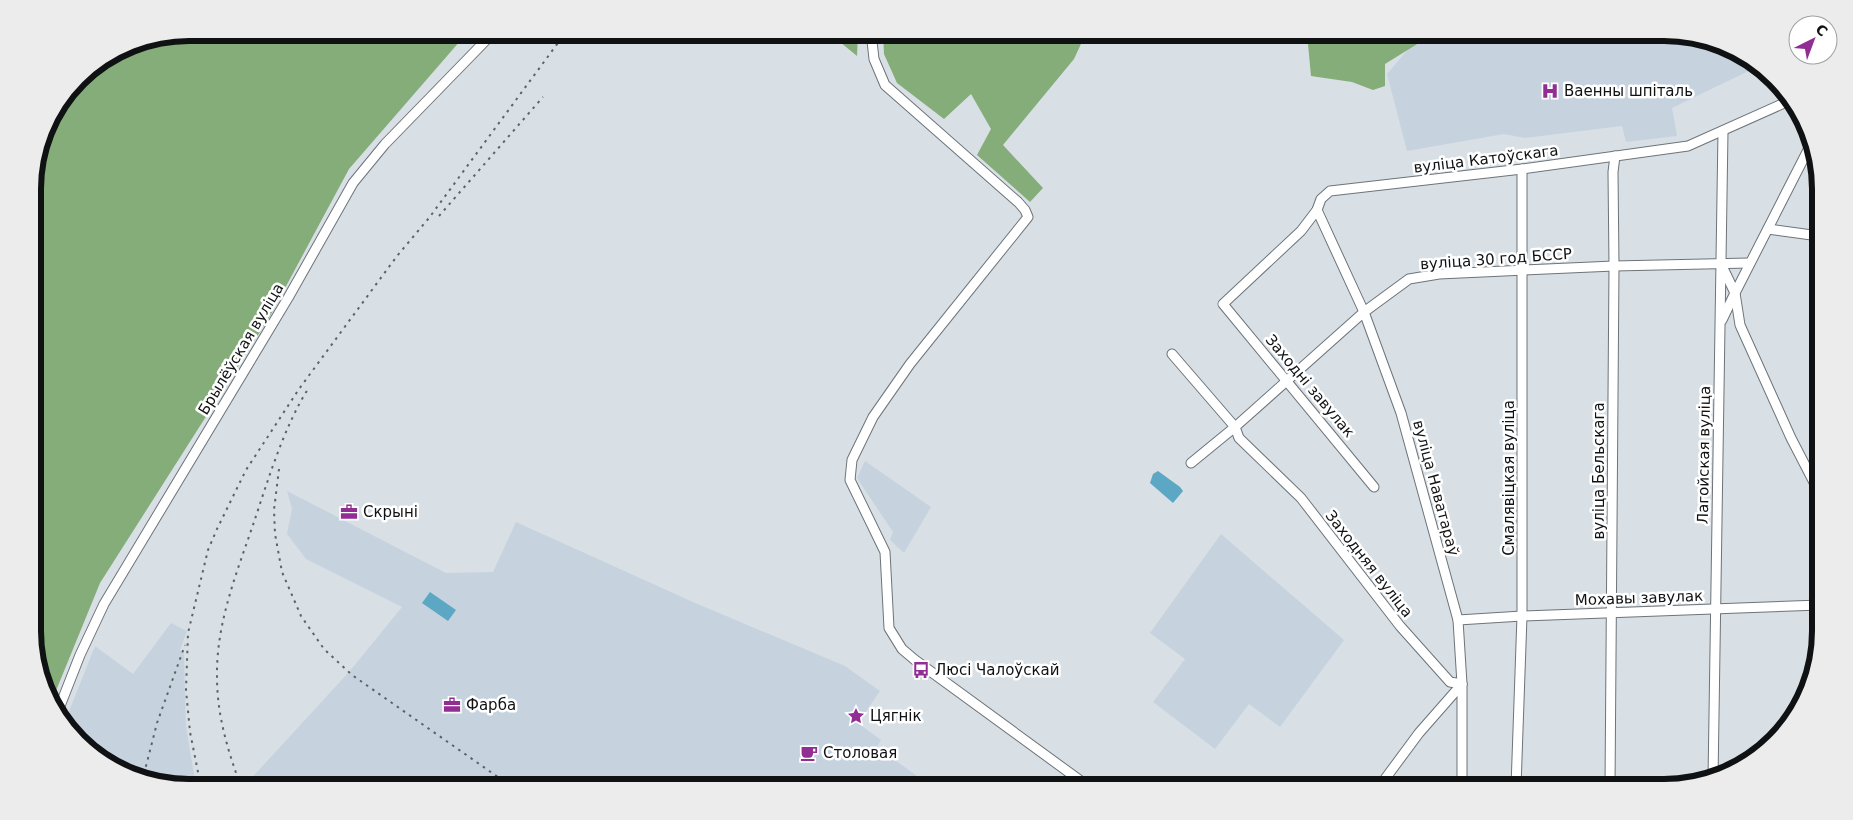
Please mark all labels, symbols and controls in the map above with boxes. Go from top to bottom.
north arrow [1788,15,1838,65]
text: С [1813,21,1831,40]
hospital icon: Ваенны шпіталь [1540,81,1560,101]
place label: Ваенны шпіталь [1564,82,1693,100]
street label: вуліца Катоўскага [1413,141,1559,177]
street label: вуліца 30 год БССР [1420,245,1572,273]
street label: Брылёўская вуліца [195,280,287,418]
street label: Заходні завулак [1262,331,1358,441]
street label: Лагойская вуліца [1694,386,1714,524]
street label: Смалявіцкая вуліца [1500,400,1518,556]
street label: вуліца Бельскага [1590,402,1608,540]
street label: вуліца Наватараў [1409,418,1463,558]
office icon: Скрыні [339,502,359,522]
place label: Скрыні [363,503,418,521]
street label: Заходняя вуліца [1322,507,1416,621]
street label: Мохавы завулак [1575,587,1703,609]
bus stop icon: Люсі Чалоўскай [911,660,931,680]
place label: Люсі Чалоўскай [935,661,1059,679]
office icon: Фарба [442,695,462,715]
place label: Фарба [466,696,516,714]
place icon: Цягнік [846,706,866,726]
place label: Цягнік [870,707,922,725]
cafe icon: Столовая [799,743,819,763]
place label: Столовая [823,744,897,762]

